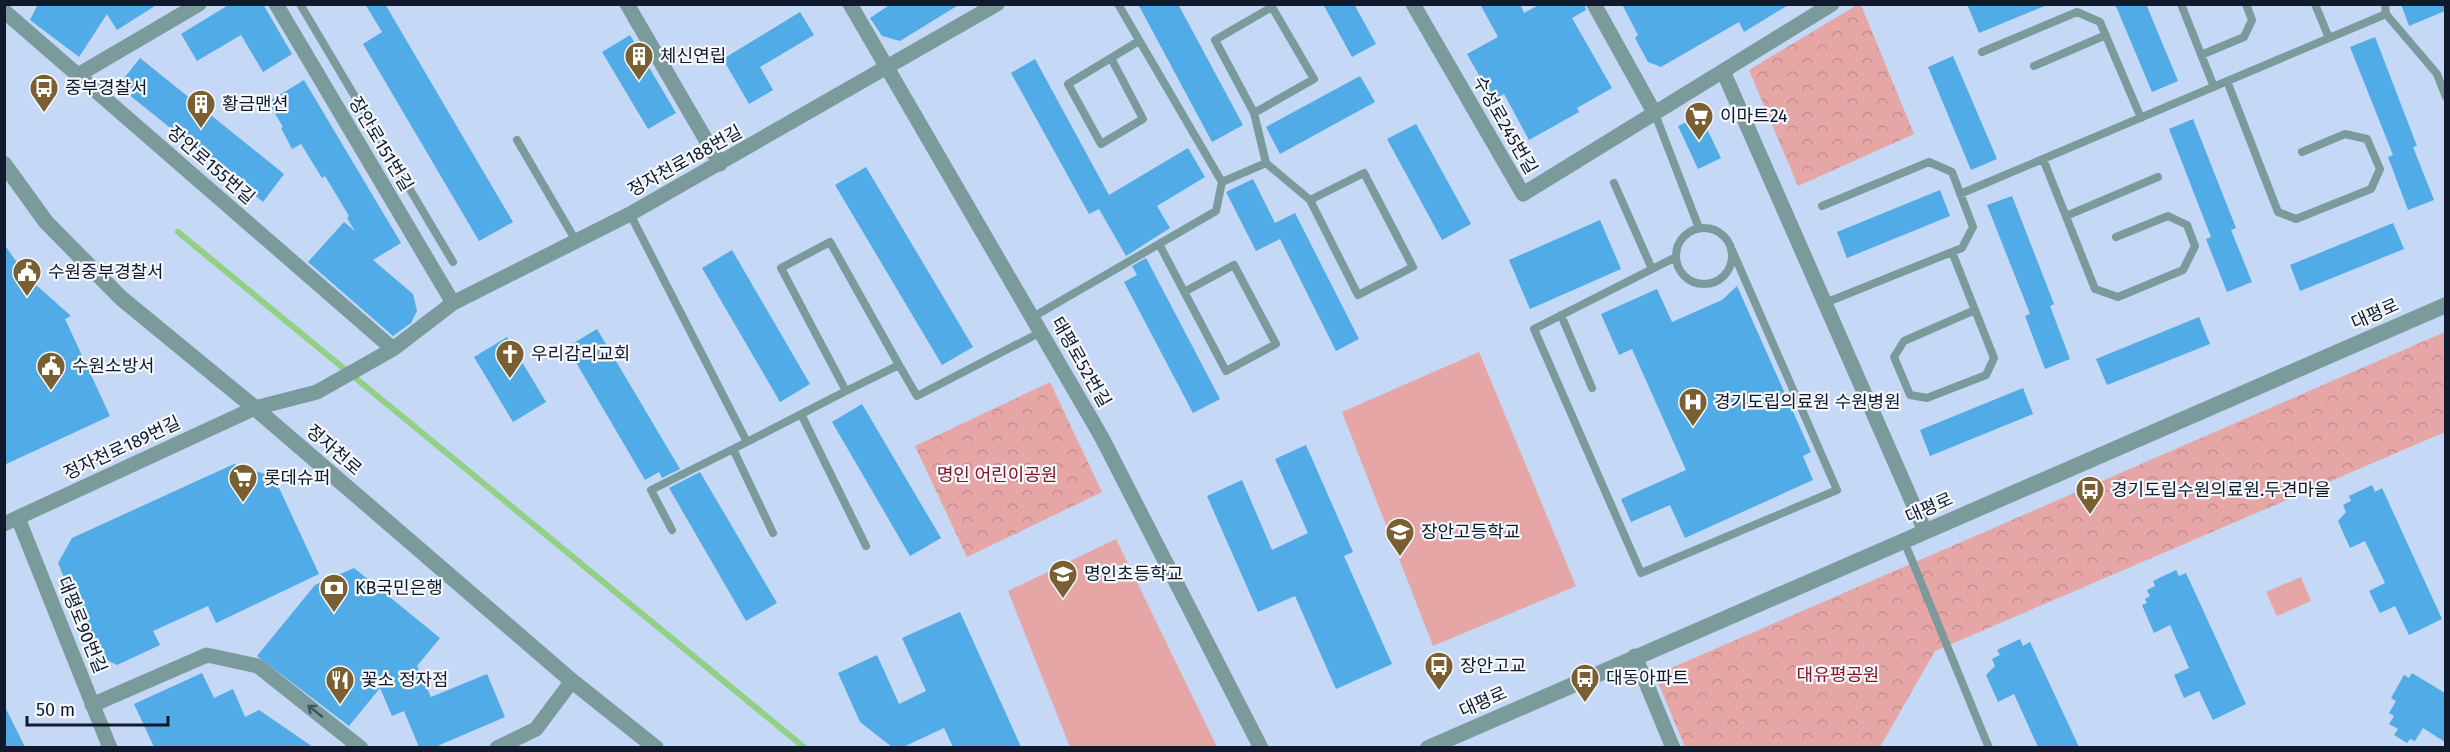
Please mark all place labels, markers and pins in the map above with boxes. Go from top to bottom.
building icon: 체신연립 [623,40,655,82]
place label: 체신연립 [660,45,726,67]
bus stop icon: 중부경찰서 [28,72,60,114]
place label: 중부경찰서 [65,77,148,99]
building icon: 황금맨션 [185,88,217,130]
place label: 황금맨션 [222,93,288,115]
supermarket icon: 이마트24 [1683,100,1715,142]
place label: 이마트24 [1720,105,1788,127]
public building icon: 수원중부경찰서 [11,256,43,298]
place label: 수원중부경찰서 [48,261,164,283]
church icon: 우리감리교회 [494,338,526,380]
place label: 우리감리교회 [531,343,630,365]
public building icon: 수원소방서 [35,350,67,392]
place label: 수원소방서 [72,355,155,377]
hospital icon: 경기도립의료원 수원병원 [1677,386,1709,428]
place label: 경기도립의료원 수원병원 [1714,391,1901,413]
supermarket icon: 롯데슈퍼 [227,462,259,504]
place label: 롯데슈퍼 [264,467,330,489]
bus stop icon: 경기도립수원의료원.두견마을 [2074,474,2106,516]
place label: 경기도립수원의료원.두견마을 [2111,479,2331,501]
school or university icon: 장안고등학교 [1384,516,1416,558]
place label: 장안고등학교 [1421,521,1520,543]
school or university icon: 명인초등학교 [1047,558,1079,600]
place label: 명인초등학교 [1084,563,1183,585]
bank icon: KB국민은행 [318,572,350,614]
place label: KB국민은행 [355,577,443,599]
bus stop icon: 장안고교 [1423,650,1455,692]
place label: 장안고교 [1460,655,1526,677]
bus stop icon: 대동아파트 [1569,662,1601,704]
restaurant icon: 꽃소 정자점 [324,664,356,706]
place label: 대동아파트 [1606,667,1689,689]
place label: 꽃소 정자점 [361,669,449,691]

